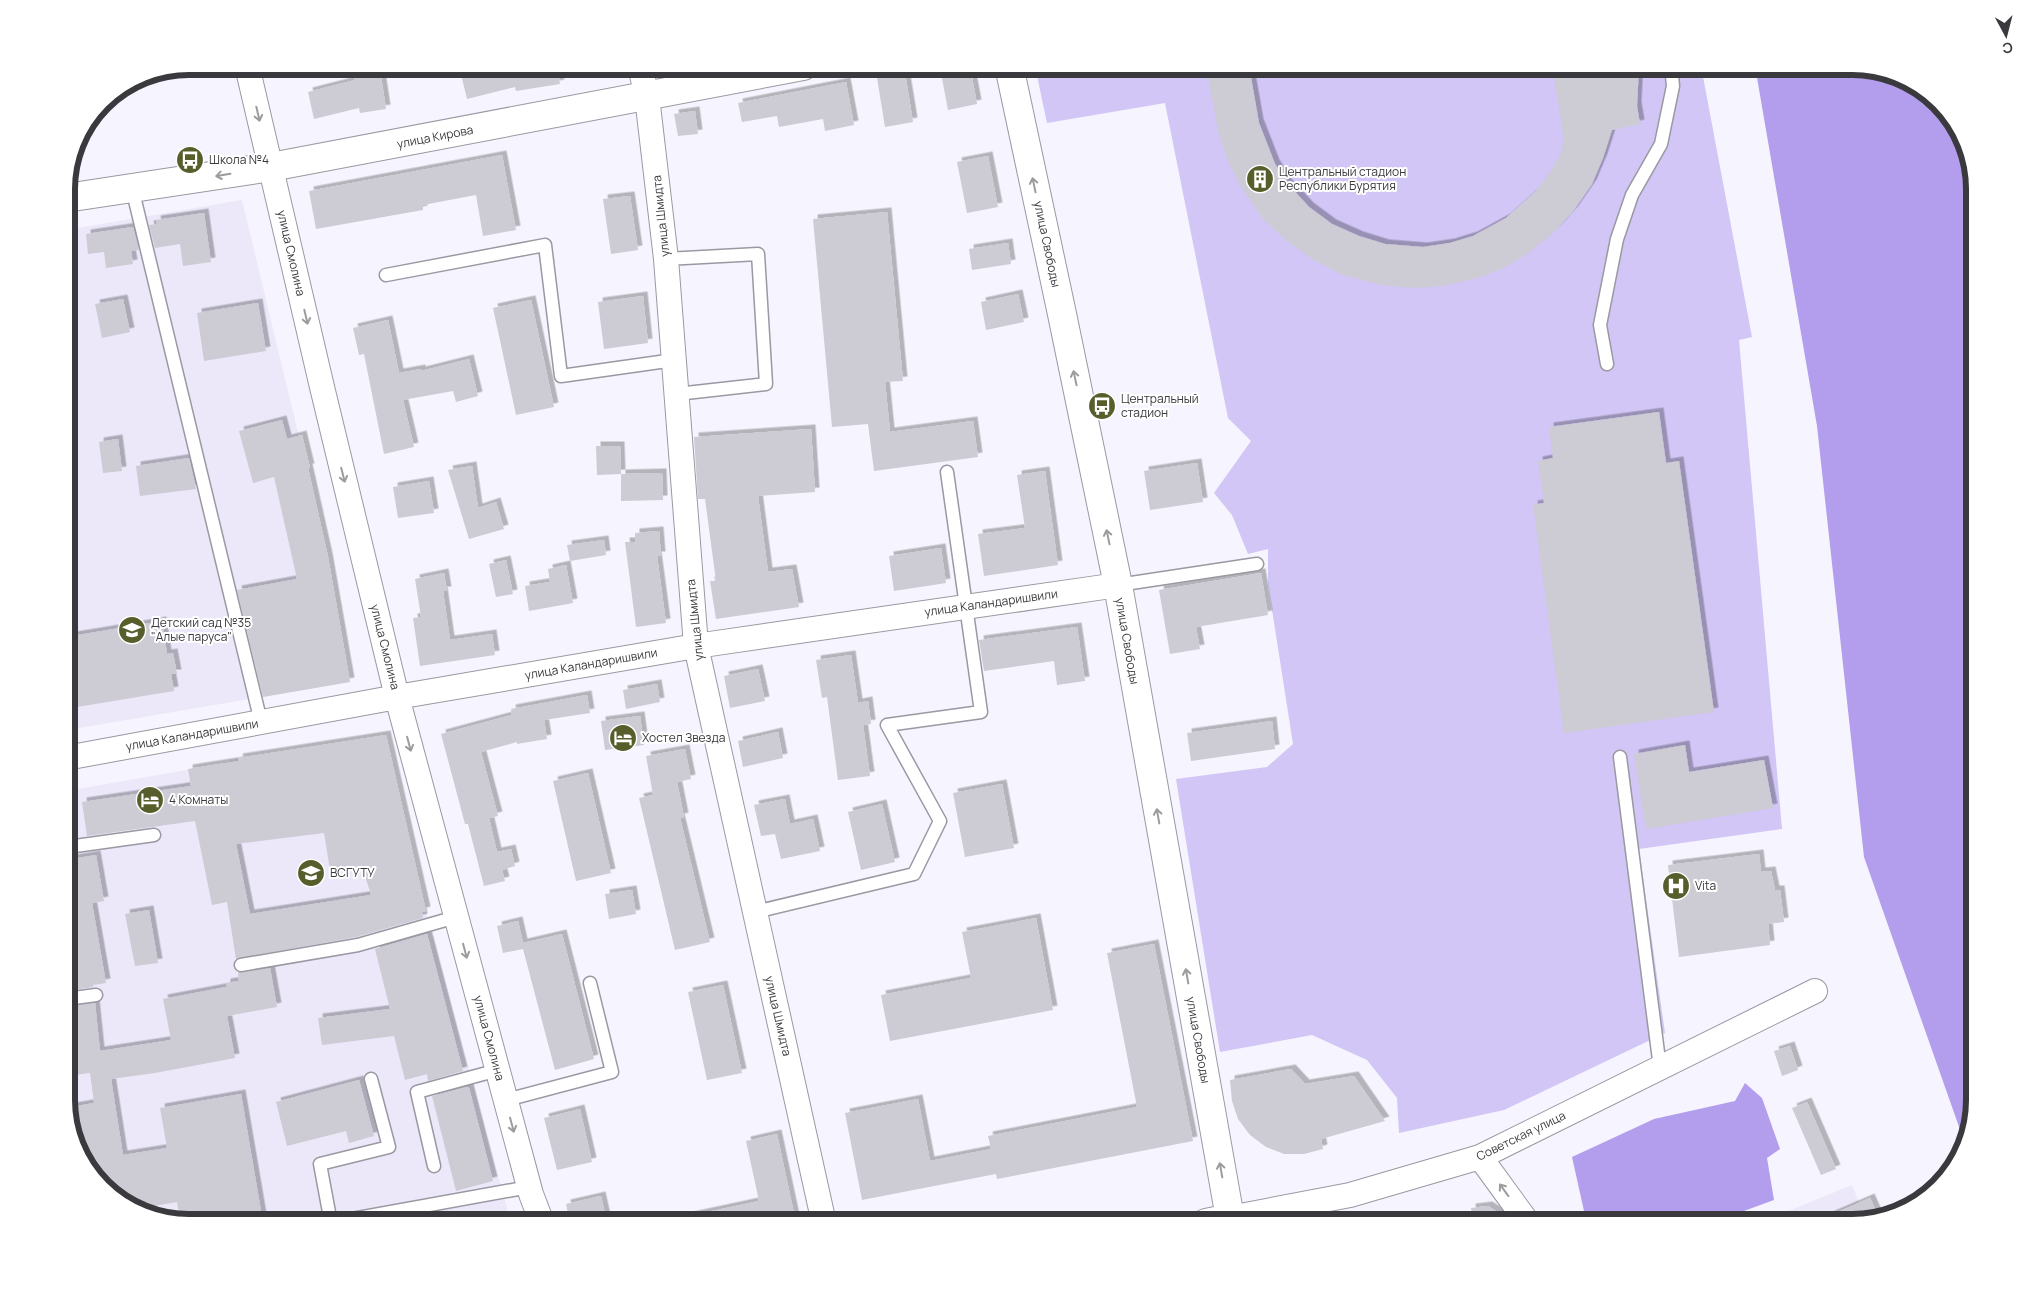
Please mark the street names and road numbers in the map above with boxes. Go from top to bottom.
street label: улица Кирова [395,121,475,152]
street label: улица Шмидта [648,174,673,258]
street label: улица Свободы [1030,199,1065,289]
street label: улица Смолина [273,208,310,298]
street label: улица Шмидта [682,578,707,662]
street label: улица Каландаришвили [923,585,1059,620]
street label: улица Свободы [1112,596,1143,686]
street label: улица Смолина [367,602,404,692]
street label: улица Каландаришвили [523,643,659,684]
street label: улица Каландаришвили [124,714,260,755]
street label: улица Шмидта [761,974,796,1058]
street label: улица Смолина [470,993,509,1082]
street label: улица Свободы [1183,995,1214,1085]
street label: Советская улица [1473,1107,1568,1164]

